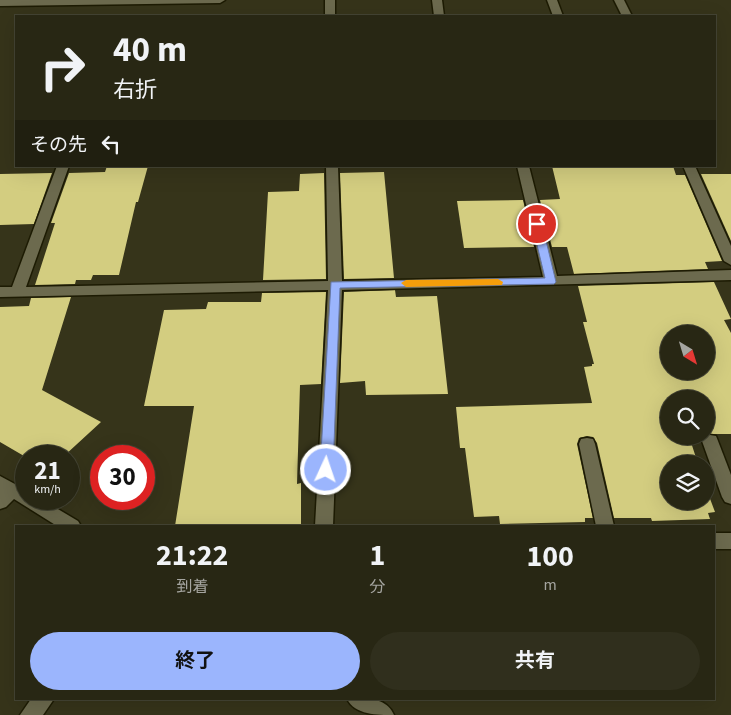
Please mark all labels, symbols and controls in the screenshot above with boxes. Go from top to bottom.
text: 40 m [113,25,187,75]
icon: right [30,35,95,100]
text: 右折 [113,74,157,106]
icon: left [97,130,125,158]
text: その先 [30,132,87,159]
pin [516,203,558,245]
icon: arrive [523,210,551,238]
north arrow [660,325,715,380]
map controls [660,325,715,510]
button: search [660,390,715,445]
position arrow [299,443,351,495]
speed limit sign: 30 [90,445,155,510]
text: 21 [34,453,61,489]
button: layers [660,455,715,510]
text: km/h [34,481,61,498]
text: 21:22 [156,534,228,577]
text: 1 [369,534,385,577]
text: 100 [526,535,574,578]
text: m [544,574,557,596]
text: 到着 [176,576,208,598]
text: 分 [369,576,385,598]
button: 終了 [30,632,360,690]
button: 共有 [370,632,700,690]

